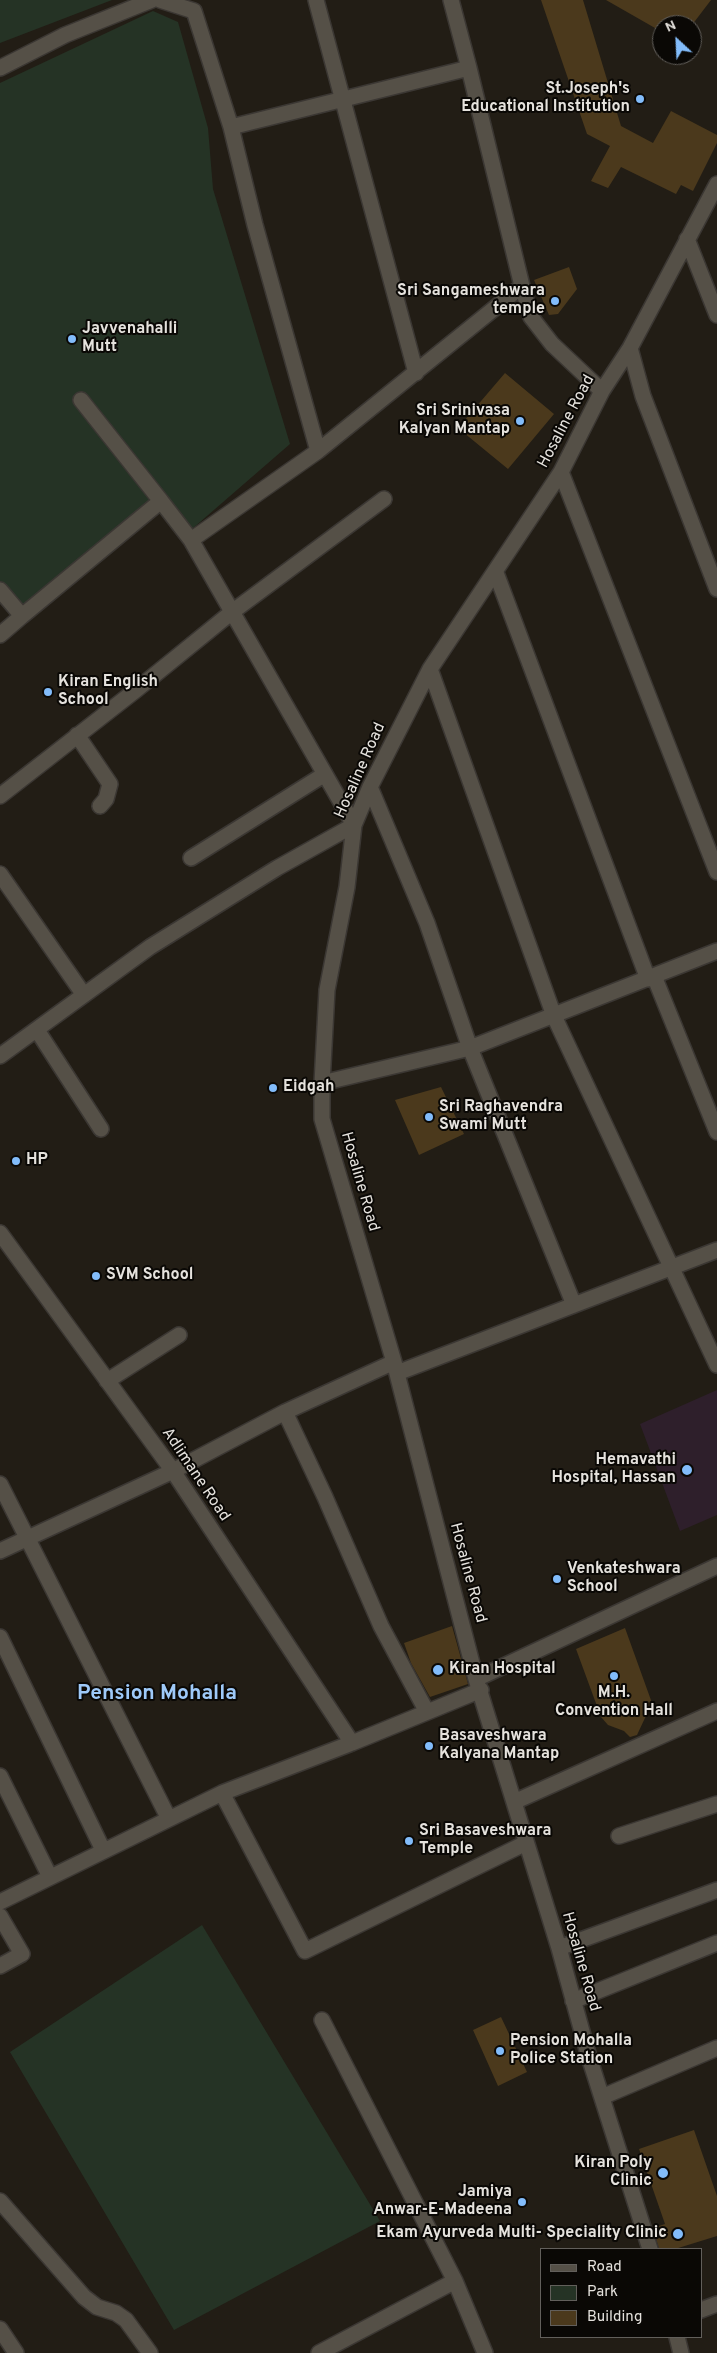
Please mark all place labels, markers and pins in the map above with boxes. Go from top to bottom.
place label: St.Joseph's Educational Institution [461,80,630,118]
marker: St.Joseph's Educational Institution [634,93,646,105]
place label: Sri Sangameshwara temple [397,282,545,320]
marker: Sri Sangameshwara temple [549,295,561,307]
place label: Javvenahalli Mutt [82,320,177,358]
marker: Javvenahalli Mutt [66,333,78,345]
place label: Sri Srinivasa Kalyan Mantap [399,402,510,440]
marker: Sri Srinivasa Kalyan Mantap [514,415,526,427]
place label: Kiran English School [58,673,158,711]
marker: Kiran English School [42,686,54,698]
place label: Eidgah [283,1078,334,1098]
marker: Eidgah [267,1082,279,1094]
place label: Sri Raghavendra Swami Mutt [439,1098,563,1136]
marker: Sri Raghavendra Swami Mutt [423,1111,435,1123]
place label: HP [26,1151,48,1171]
marker: HP [10,1155,22,1167]
place label: SVM School [106,1266,193,1286]
marker: SVM School [90,1270,102,1282]
place label: Hemavathi Hospital, Hassan [552,1451,676,1489]
marker: Hemavathi Hospital, Hassan [680,1463,694,1477]
place label: Venkateshwara School [567,1560,681,1598]
marker: Venkateshwara School [551,1573,563,1585]
place label: Kiran Hospital [449,1660,556,1680]
marker: Kiran Hospital [431,1663,445,1677]
marker: M.H. Convention Hall [608,1670,620,1682]
place label: M.H. Convention Hall [555,1684,673,1722]
place label: Basaveshwara Kalyana Mantap [439,1727,559,1765]
marker: Basaveshwara Kalyana Mantap [423,1740,435,1752]
place label: Sri Basaveshwara Temple [419,1822,551,1860]
marker: Sri Basaveshwara Temple [403,1835,415,1847]
place label: Pension Mohalla Police Station [510,2032,632,2070]
marker: Pension Mohalla Police Station [494,2045,506,2057]
place label: Kiran Poly Clinic [574,2154,652,2192]
marker: Kiran Poly Clinic [656,2166,670,2180]
place label: Jamiya Anwar-E-Madeena [373,2183,512,2221]
marker: Jamiya Anwar-E-Madeena [516,2196,528,2208]
place label: Ekam Ayurveda Multi- Speciality Clinic [376,2224,667,2244]
marker: Ekam Ayurveda Multi- Speciality Clinic [671,2227,685,2241]

